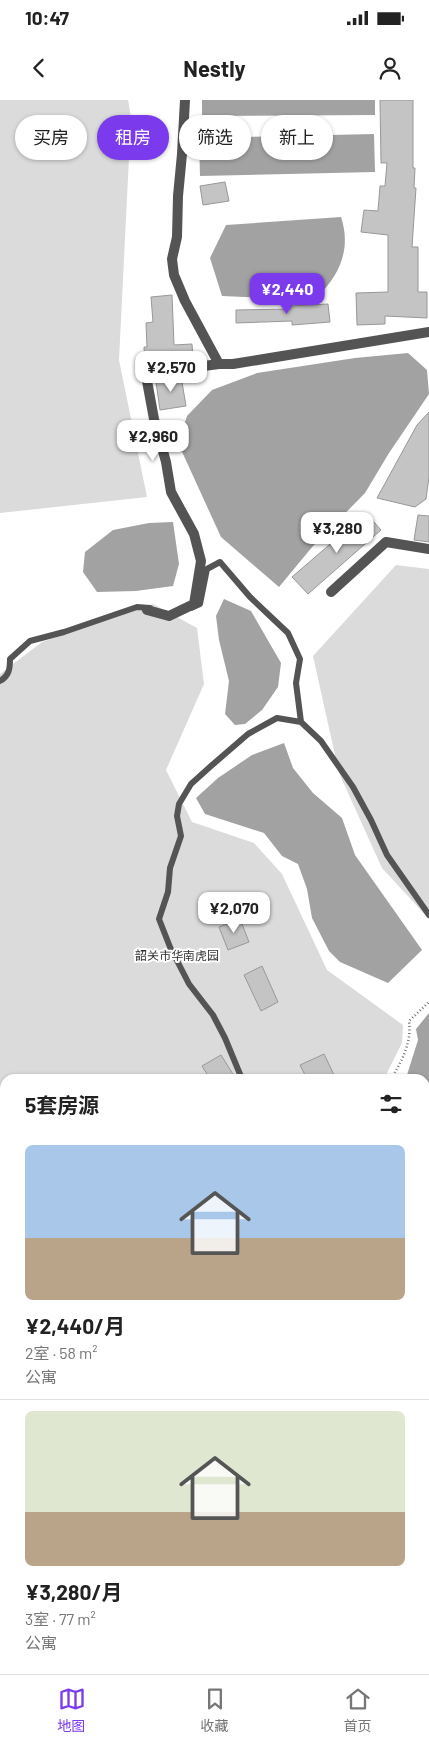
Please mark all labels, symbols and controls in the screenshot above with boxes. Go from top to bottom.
text: 10:47 [25,6,69,29]
icon: back [25,54,53,82]
icon: person [376,54,404,82]
text: Nestly [183,55,246,81]
chip: 买房 [15,115,87,160]
chip: 租房 [97,115,169,160]
chip: 筛选 [179,115,251,160]
chip: 新上 [261,115,333,160]
pin: ¥2,440 [246,272,328,315]
text: ¥2,440 [261,279,313,298]
pin: ¥2,570 [130,350,212,393]
text: ¥2,570 [146,357,196,376]
pin: ¥2,960 [112,420,194,462]
text: ¥2,960 [128,426,178,445]
pin: ¥3,280 [296,512,378,554]
text: ¥3,280 [312,518,362,537]
pin: ¥2,070 [193,892,275,934]
text: ¥2,070 [209,898,259,917]
park label: 韶关市华南虎园 [135,948,219,962]
icon: filters [377,1090,405,1118]
text: 5套房源 [25,1092,99,1117]
icon: home [170,1178,260,1268]
text: ¥2,440/月 [25,1313,125,1338]
text: 2室 · 58 m² [25,1343,98,1362]
text: 公寓 [25,1367,57,1386]
icon: home [170,1443,260,1533]
text: ¥3,280/月 [25,1579,122,1604]
text: 3室 · 77 m² [25,1609,96,1628]
text: 公寓 [25,1633,57,1652]
tab: 地图 [58,1685,86,1735]
tab: 收藏 [201,1685,229,1735]
tab: 首页 [344,1685,372,1735]

